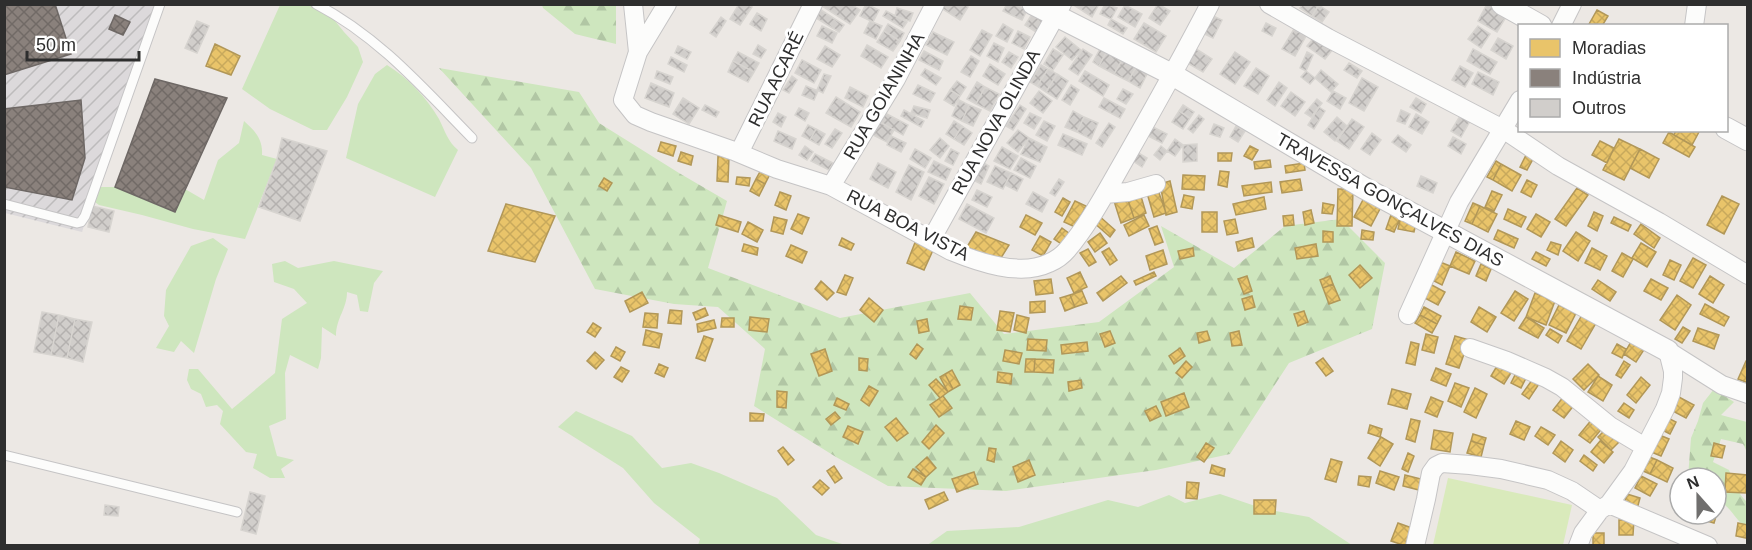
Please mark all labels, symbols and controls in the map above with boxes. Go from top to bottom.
scale bar [27,24,140,62]
legend [1518,24,1728,132]
street label: RUA ACARÉ [744,28,808,130]
street label: RUA GOIANINHA [840,29,928,163]
text: 50 m [36,35,76,55]
text: Moradias [1572,38,1646,58]
street label: RUA NOVA OLINDA [948,46,1044,198]
text: Indústria [1572,68,1642,88]
text: Outros [1572,98,1626,118]
street label: TRAVESSA GONÇALVES DIAS [1273,129,1507,271]
street label: RUA BOA VISTA [843,186,973,264]
north arrow [1668,466,1728,526]
text: N [1684,472,1701,492]

